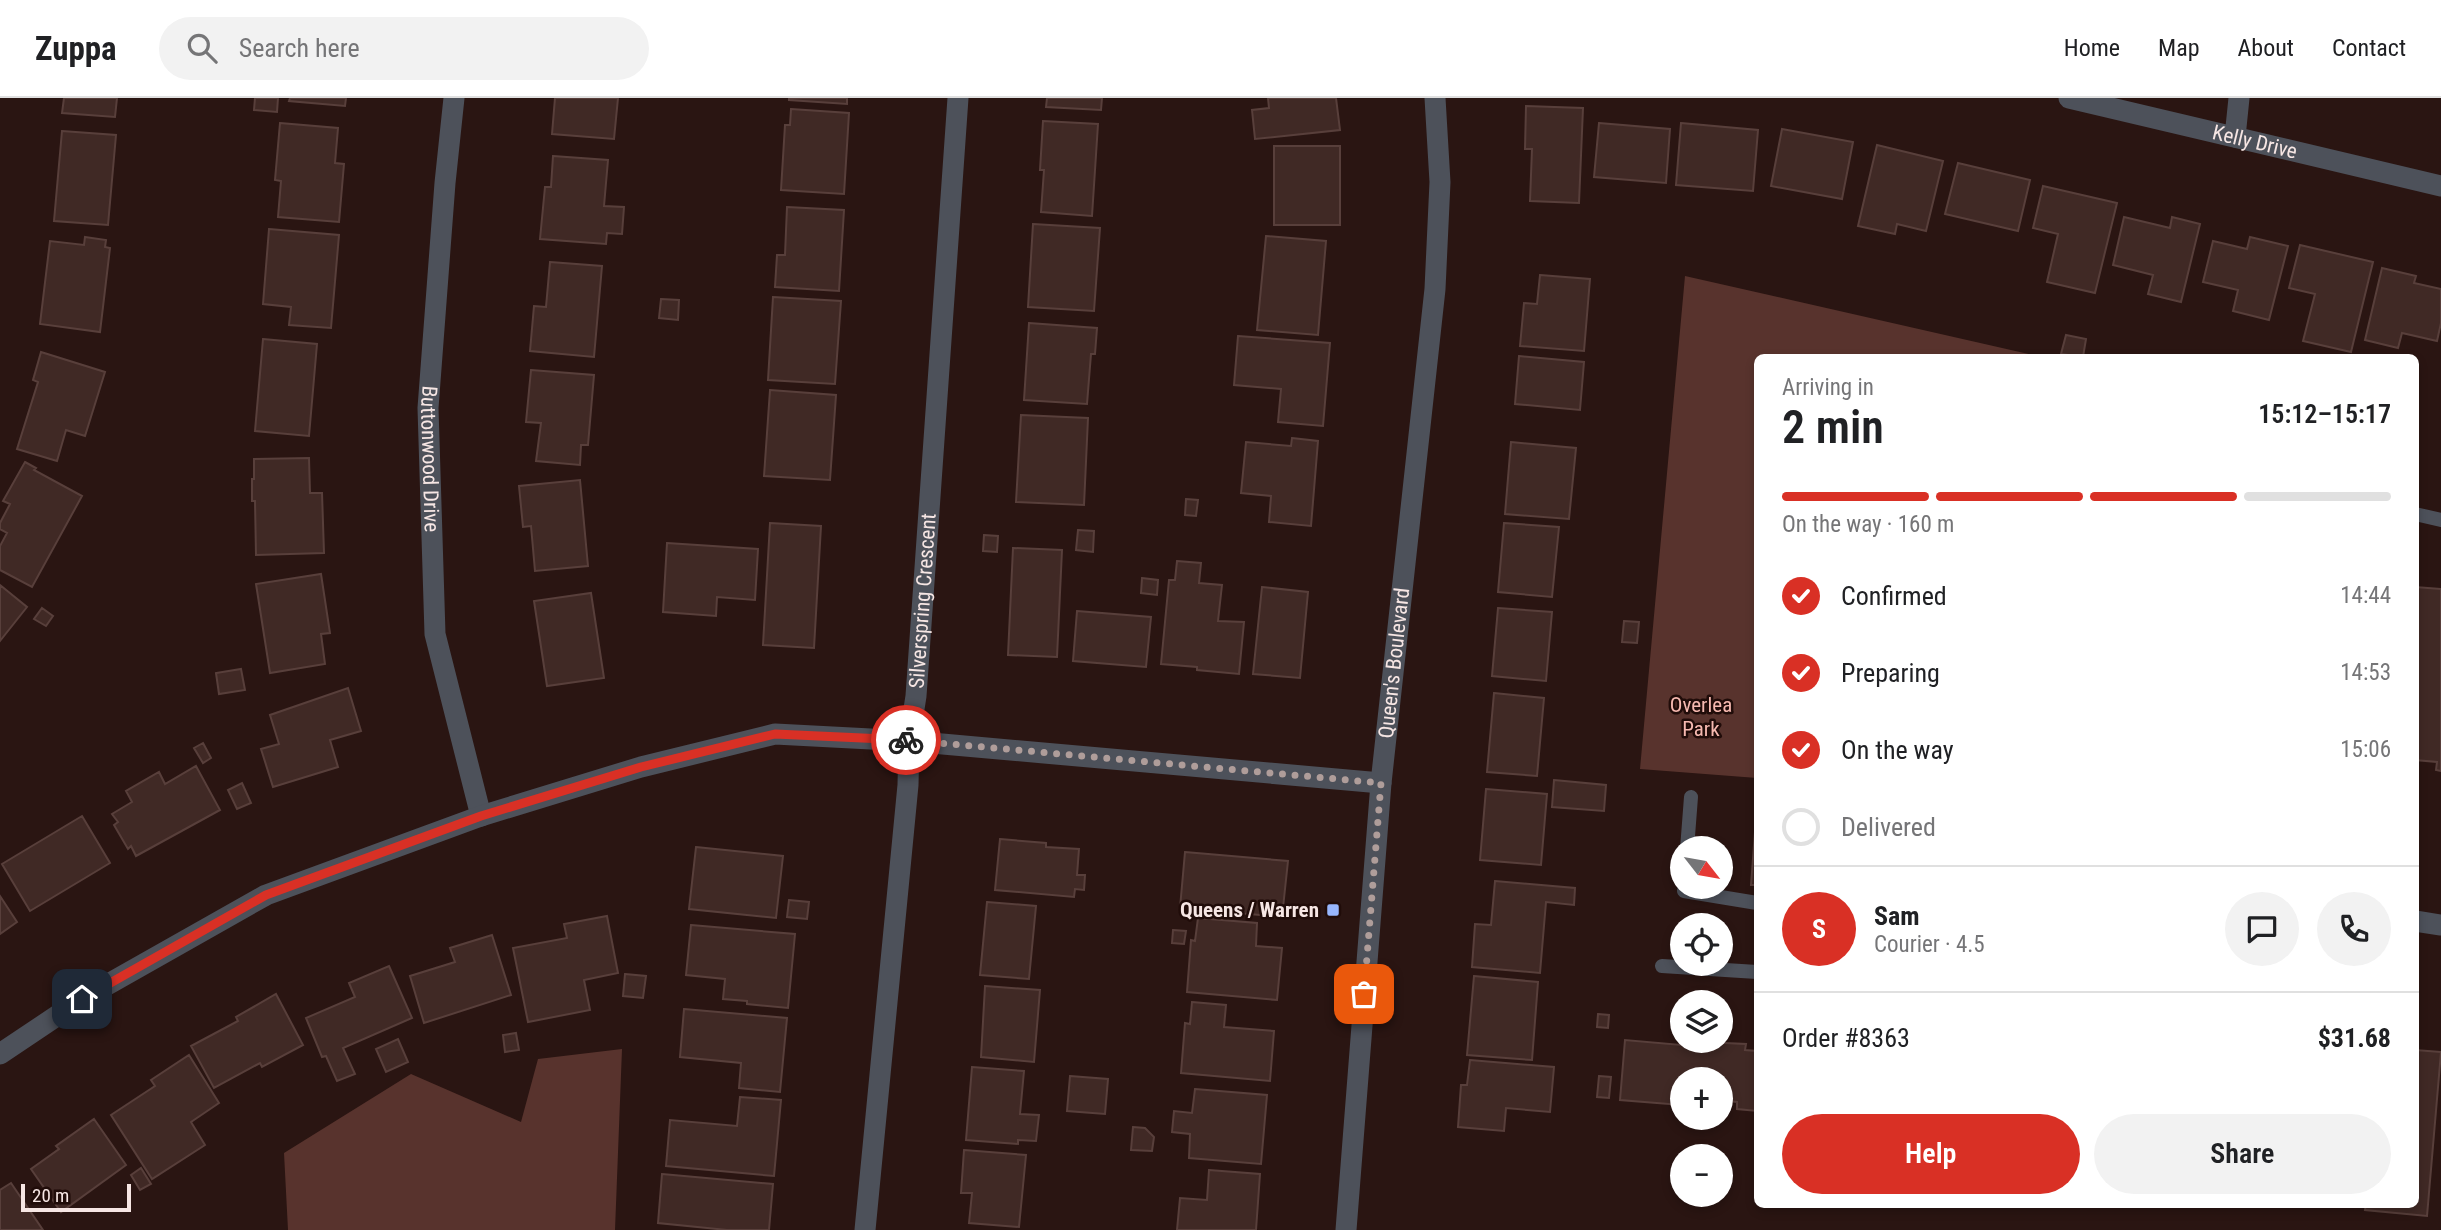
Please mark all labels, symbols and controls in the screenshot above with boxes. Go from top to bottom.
search box [159,17,649,80]
text: Zuppa [35,29,117,68]
icon: search [183,29,221,67]
text: Search here [239,33,360,63]
text: Home [2064,34,2120,62]
text: Map [2158,34,2200,62]
text: About [2238,34,2294,62]
text: Contact [2332,34,2406,62]
street label: Kelly Drive [2210,120,2300,164]
text: Arriving in [1782,374,1874,401]
street label: Buttonwood Drive [416,385,444,533]
text: 15:12–15:17 [2258,399,2391,429]
text: 2 min [1782,400,1884,454]
text: On the way · 160 m [1782,511,1954,538]
street label: Silverspring Crescent [905,512,941,689]
icon: check [1782,577,1820,615]
text: Confirmed [1841,581,1947,611]
text: 14:44 [2340,582,2391,609]
street label: Queen's Boulevard [1374,587,1414,739]
icon: check [1782,654,1820,692]
text: Preparing [1841,658,1940,688]
text: 14:53 [2340,659,2391,686]
park label: Overlea Park [1670,693,1732,741]
courier [871,705,941,775]
icon: bike [887,721,925,759]
icon: check [1782,731,1820,769]
text: On the way [1841,735,1954,765]
text: 15:06 [2340,736,2391,763]
text: Delivered [1841,812,1936,842]
north arrow [1670,836,1732,900]
map controls [1670,836,1733,1207]
button: chat [2225,892,2299,966]
button: phone [2317,892,2391,966]
place label: Queens / Warren [1180,898,1319,922]
text: Sam [1874,901,1920,931]
marker: Queens / Warren [1325,902,1341,918]
button: locate [1670,913,1733,976]
text: S [1812,914,1826,944]
text: Courier · 4.5 [1874,931,1985,958]
pin [1334,964,1394,1024]
pin [52,969,112,1029]
icon: bag [1345,975,1383,1013]
icon: home [63,980,101,1018]
button: layers [1670,990,1733,1053]
text: Order #8363 [1782,1023,1910,1053]
text: $31.68 [2318,1023,2391,1053]
button: + [1670,1067,1733,1130]
button: Help [1782,1114,2080,1194]
button: Share [2094,1114,2391,1194]
button: − [1670,1144,1733,1207]
scale bar [21,1181,131,1213]
text: 20 m [32,1184,69,1207]

